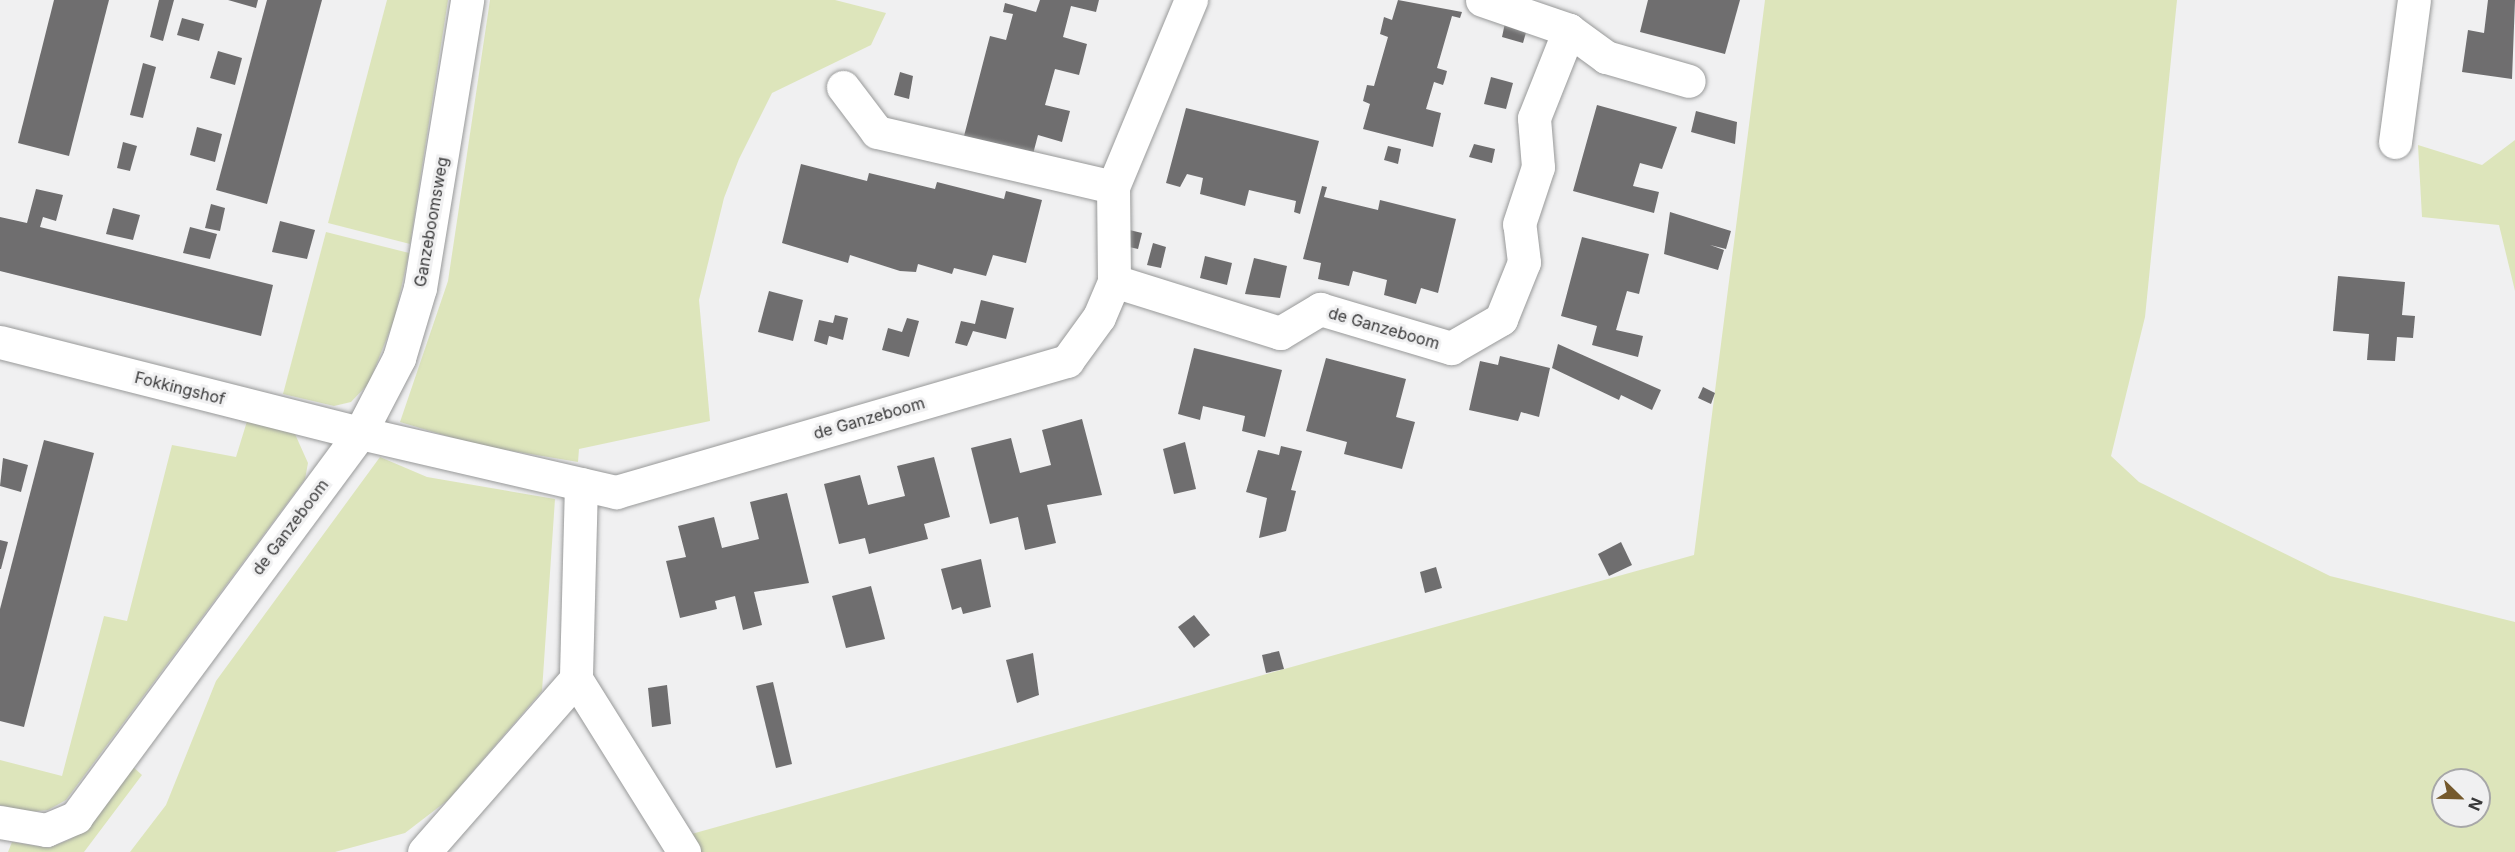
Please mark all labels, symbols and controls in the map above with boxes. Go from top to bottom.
street label: Ganzeboomsweg [410,155,452,289]
street label: de Ganzeboom [1326,303,1442,353]
street label: Fokkingshof [133,367,227,409]
street label: de Ganzeboom [811,393,927,443]
street label: de Ganzeboom [248,475,332,579]
north arrow [2431,768,2491,828]
text: N [2464,795,2487,814]

